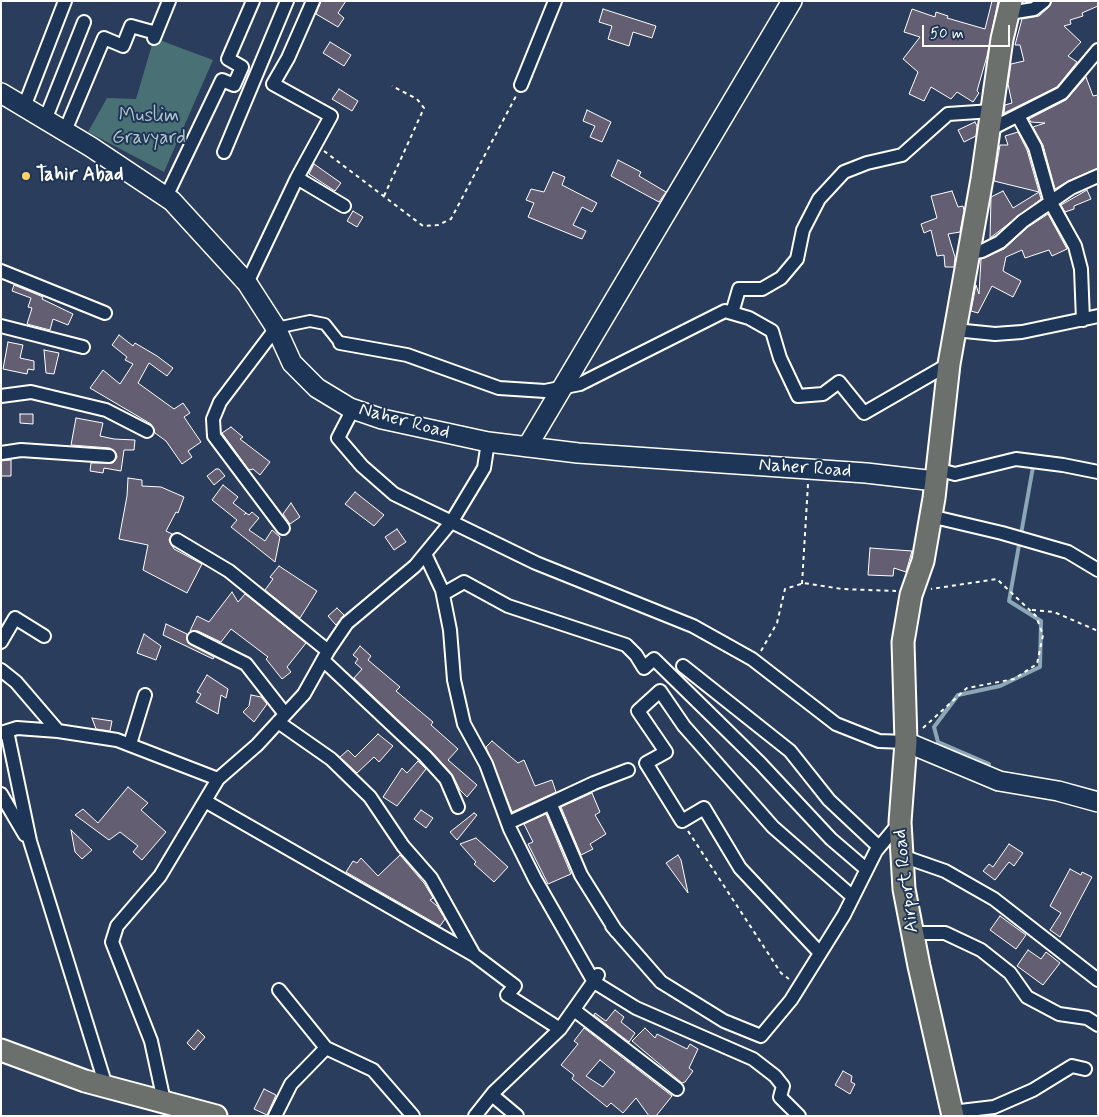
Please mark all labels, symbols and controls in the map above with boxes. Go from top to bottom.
scale bar [924,15,1012,47]
text: 50 m [930,24,964,44]
park label: Muslim Gravyard [112,106,186,150]
place label: Tahir Abad [36,165,123,187]
marker: Tahir Abad [20,170,32,182]
street label: Naher Road [356,399,452,445]
street label: Naher Road [758,454,852,484]
street label: Airport Road [889,828,925,934]

